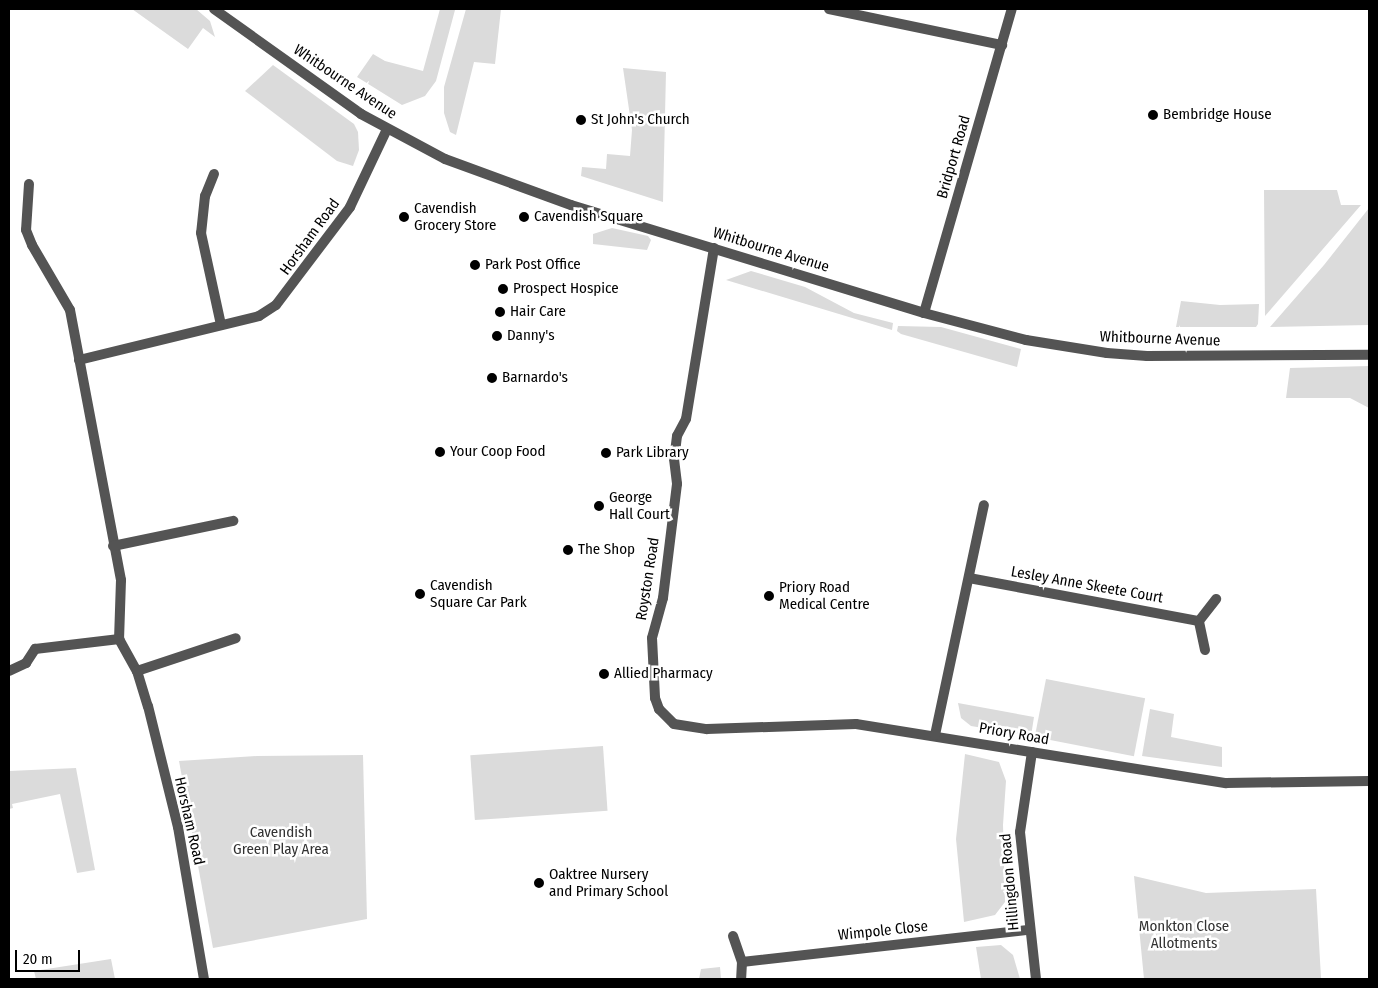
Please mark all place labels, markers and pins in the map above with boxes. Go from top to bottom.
place label: Bembridge House [1163,106,1272,124]
marker: Bembridge House [1147,109,1159,121]
place label: St John's Church [591,111,690,129]
marker: St John's Church [575,114,587,126]
place label: Cavendish Grocery Store [414,199,497,234]
place label: Cavendish Square [534,208,643,226]
marker: Cavendish Grocery Store [398,211,410,223]
marker: Cavendish Square [518,211,530,223]
place label: Park Post Office [485,256,581,274]
marker: Park Post Office [469,259,481,271]
place label: Prospect Hospice [513,280,619,298]
marker: Prospect Hospice [497,283,509,295]
place label: Hair Care [510,303,566,321]
marker: Hair Care [494,306,506,318]
place label: Danny's [507,327,555,345]
marker: Danny's [491,330,503,342]
place label: Barnardo's [502,369,568,387]
marker: Barnardo's [486,372,498,384]
place label: Your Coop Food [450,443,546,461]
place label: Park Library [616,444,689,462]
marker: Your Coop Food [434,446,446,458]
marker: Park Library [600,447,612,459]
place label: George Hall Court [609,488,670,523]
marker: George Hall Court [593,500,605,512]
place label: The Shop [578,541,635,559]
marker: The Shop [562,544,574,556]
place label: Cavendish Square Car Park [430,576,527,611]
place label: Priory Road Medical Centre [779,578,870,613]
marker: Cavendish Square Car Park [414,588,426,600]
marker: Priory Road Medical Centre [763,590,775,602]
place label: Allied Pharmacy [614,665,713,683]
marker: Allied Pharmacy [598,668,610,680]
place label: Oaktree Nursery and Primary School [549,865,668,900]
marker: Oaktree Nursery and Primary School [533,877,545,889]

